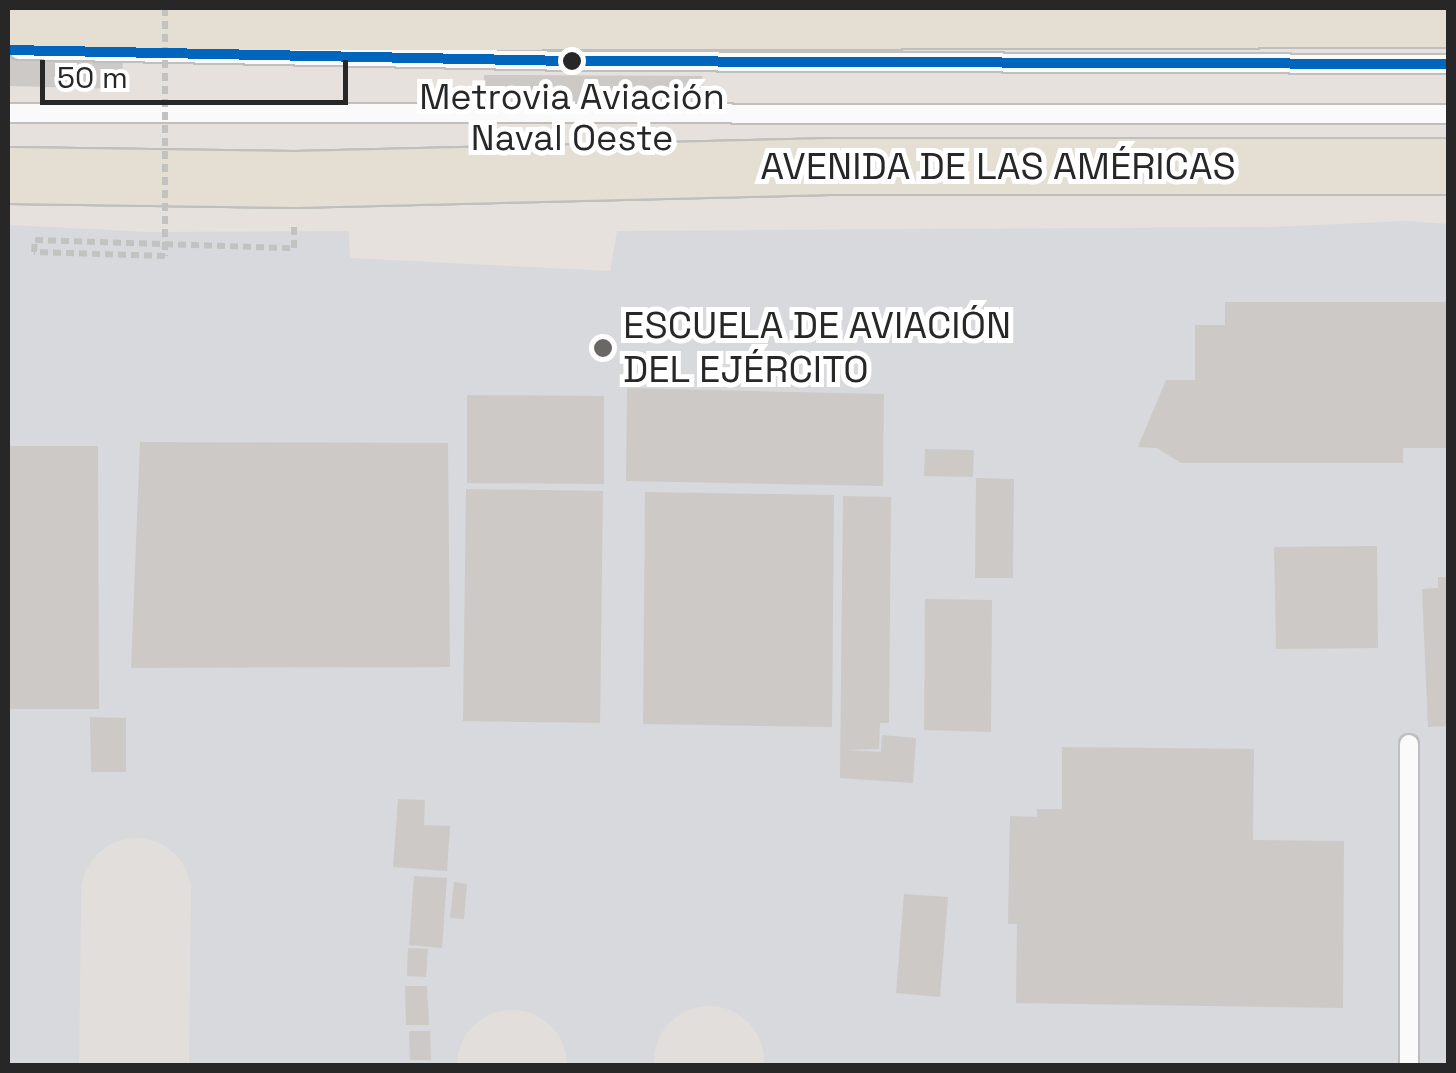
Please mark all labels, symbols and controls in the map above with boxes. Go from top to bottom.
scale bar [45,40,352,102]
marker: Metrovia Aviación Naval Oeste [562,51,582,71]
text: 50 m [57,58,128,97]
place label: Metrovia Aviación Naval Oeste [419,75,725,160]
street label: AVENIDA DE LAS AMÉRICAS [760,144,1236,190]
place label: ESCUELA DE AVIACIÓN DEL EJÉRCITO [623,303,1012,392]
marker: ESCUELA DE AVIACIÓN DEL EJÉRCITO [592,337,614,359]

